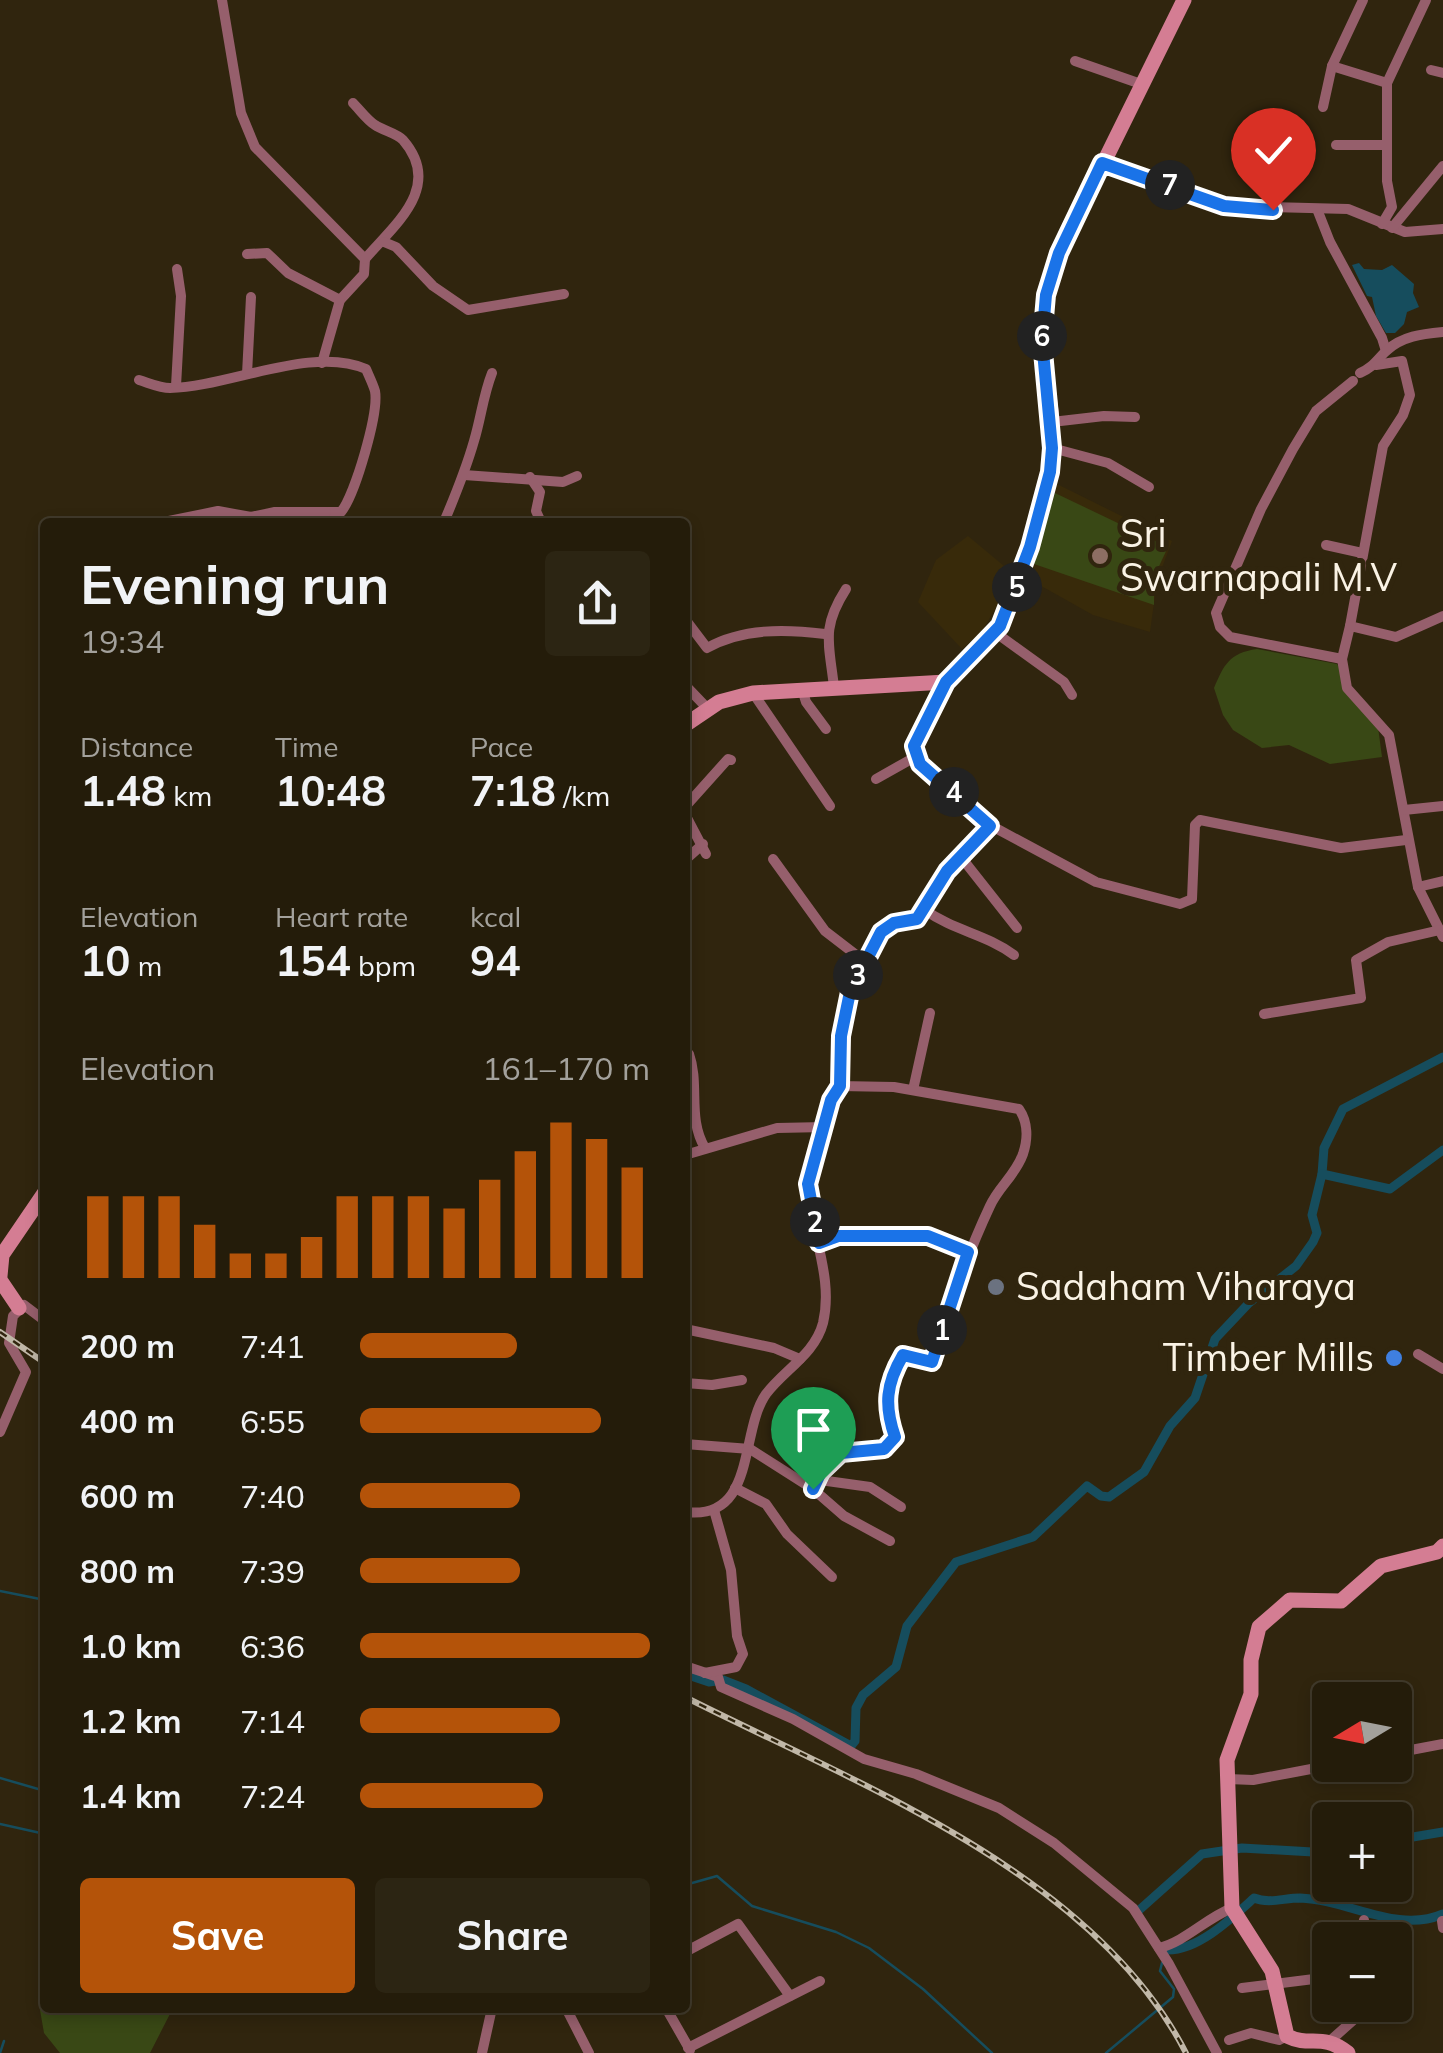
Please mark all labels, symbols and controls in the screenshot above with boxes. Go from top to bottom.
pin [1231,108,1316,211]
icon: check [1246,123,1301,178]
pin: 7 [1145,160,1195,210]
text: 7 [1162,167,1178,202]
pin: 6 [1017,311,1067,361]
text: 6 [1034,318,1050,353]
place label: Sri Swarnapali M.V [1120,509,1398,601]
marker: Sri Swarnapali M.V [1089,545,1111,567]
text: Evening run [80,549,389,618]
button: share [545,551,650,656]
pin: 5 [992,562,1042,612]
text: 5 [1009,569,1025,604]
text: 19:34 [80,621,164,661]
text: Distance [80,729,193,764]
text: Time [275,729,338,764]
text: Pace [470,729,533,764]
text: 1.48 [80,764,166,817]
text: 10:48 [275,764,386,817]
text: 7:18 [470,764,556,817]
pin: 4 [929,767,979,817]
text: 4 [946,774,962,809]
text: km [166,778,212,813]
text: /km [556,778,610,813]
text: Elevation [80,899,198,934]
text: Heart rate [275,899,408,934]
text: kcal [470,899,521,934]
text: 10 [80,934,130,987]
text: 154 [275,934,351,987]
text: 94 [470,934,520,987]
text: m [130,948,162,983]
text: bpm [351,948,416,983]
pin: 3 [833,950,883,1000]
text: 3 [850,957,866,992]
text: Elevation [80,1048,215,1088]
text: 161–170 m [482,1048,650,1088]
pin: 2 [790,1197,840,1247]
text: 2 [807,1204,823,1239]
place label: Sadaham Viharaya [1016,1262,1356,1310]
marker: Sadaham Viharaya [985,1276,1007,1298]
pin: 1 [917,1305,967,1355]
text: 1 [934,1312,950,1347]
text: 200 m [80,1326,175,1366]
text: 7:41 [240,1326,305,1366]
place label: Timber Mills [1163,1333,1374,1381]
marker: Timber Mills [1383,1347,1405,1369]
pin [771,1387,856,1490]
text: 400 m [80,1401,175,1441]
text: 6:55 [240,1401,305,1441]
icon: arrive [786,1402,841,1457]
text: 600 m [80,1476,175,1516]
text: 7:40 [240,1476,305,1516]
text: 800 m [80,1551,175,1591]
text: 7:39 [240,1551,305,1591]
text: 1.0 km [80,1626,182,1666]
text: 6:36 [240,1626,305,1666]
north arrow [1312,1682,1412,1782]
map controls [1312,1682,1412,2022]
text: 1.2 km [80,1701,182,1741]
text: 7:14 [240,1701,305,1741]
text: 1.4 km [80,1776,182,1816]
text: 7:24 [240,1776,305,1816]
button: + [1312,1802,1412,1902]
button: Save [80,1878,355,1993]
button: Share [375,1878,650,1993]
button: − [1312,1922,1412,2022]

